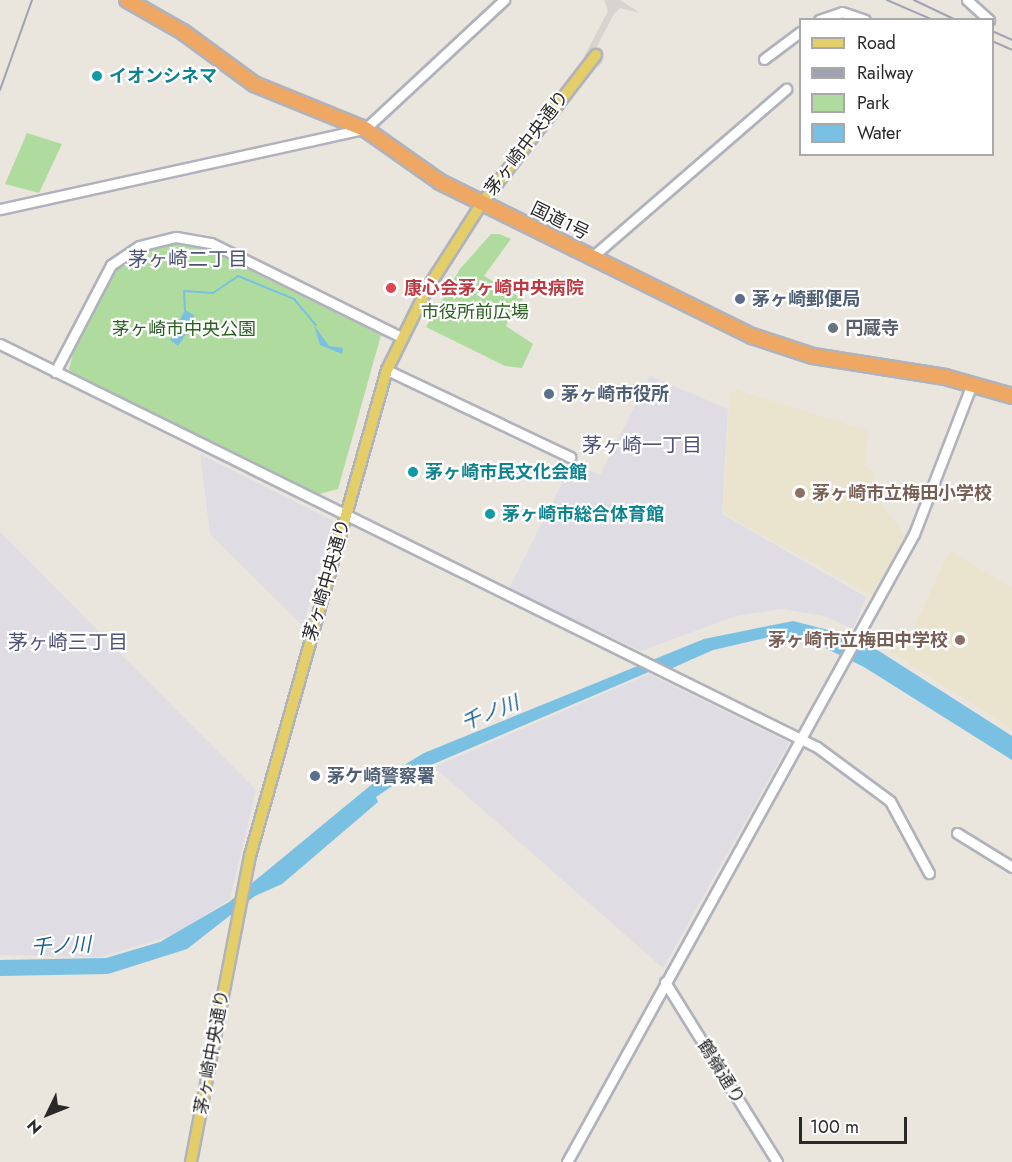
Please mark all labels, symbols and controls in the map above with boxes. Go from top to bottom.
legend [799,18,994,156]
text: Road [857,30,896,56]
text: Railway [857,60,913,86]
place label: イオンシネマ [109,65,217,87]
marker: イオンシネマ [90,69,104,83]
street label: 茅ヶ崎中央通り [480,86,574,200]
text: Park [857,90,889,116]
text: Water [857,120,901,146]
street label: 国道1号 [527,198,593,244]
district label: 茅ヶ崎二丁目 [128,247,248,271]
place label: 康心会茅ヶ崎中央病院 [404,277,584,299]
marker: 康心会茅ヶ崎中央病院 [382,279,400,297]
place label: 茅ヶ崎郵便局 [752,288,860,310]
marker: 茅ヶ崎郵便局 [733,292,747,306]
park label: 市役所前広場 [421,301,529,323]
place label: 円蔵寺 [845,317,899,339]
park label: 茅ヶ崎市中央公園 [112,318,256,340]
marker: 円蔵寺 [826,321,840,335]
place label: 茅ヶ崎市役所 [561,383,669,405]
marker: 茅ヶ崎市役所 [542,387,556,401]
district label: 茅ヶ崎一丁目 [582,433,702,457]
place label: 茅ヶ崎市民文化会館 [425,461,587,483]
marker: 茅ヶ崎市民文化会館 [406,465,420,479]
place label: 茅ヶ崎市立梅田小学校 [812,482,992,504]
marker: 茅ヶ崎市立梅田小学校 [793,486,807,500]
place label: 茅ヶ崎市総合体育館 [502,503,664,525]
marker: 茅ヶ崎市総合体育館 [483,507,497,521]
street label: 茅ヶ崎中央通り [299,516,355,644]
place label: 茅ヶ崎市立梅田中学校 [768,629,948,651]
district label: 茅ヶ崎三丁目 [8,630,128,654]
marker: 茅ヶ崎市立梅田中学校 [953,633,967,647]
water label: 千ノ川 [458,691,522,735]
place label: 茅ケ崎警察署 [327,765,435,787]
marker: 茅ケ崎警察署 [308,769,322,783]
water label: 千ノ川 [30,932,92,960]
street label: 茅ヶ崎中央通り [190,988,234,1116]
street label: 鶴嶺通り [693,1036,749,1108]
north arrow [18,1084,78,1144]
scale bar [802,1105,910,1143]
text: N [22,1114,47,1139]
text: 100 m [810,1114,859,1140]

